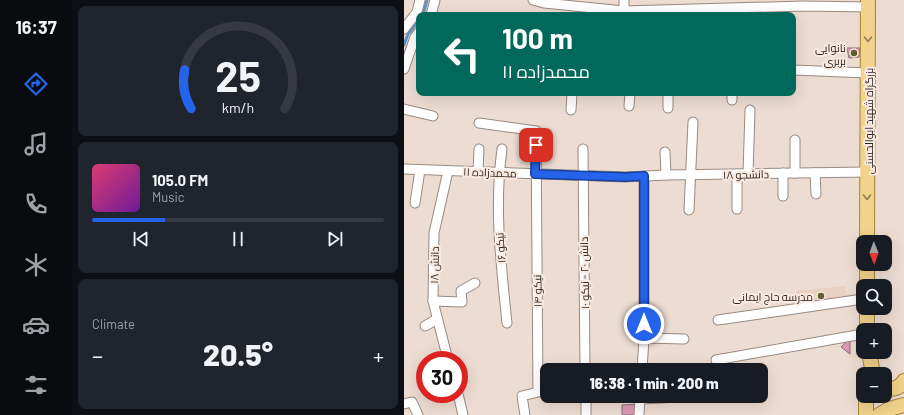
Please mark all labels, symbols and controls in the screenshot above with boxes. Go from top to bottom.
text: 16:37 [15,16,57,38]
text: 100 m [502,21,573,55]
icon: left [436,28,488,80]
one-way arrow [864,36,872,42]
place label: نانوایی بربری [815,41,846,68]
marker: نانوایی بربری [849,48,859,58]
text: 25 [215,50,261,100]
text: محمدزاده ۱۱ [502,60,590,82]
street label: بزرگراه شهید ابوالحسنی [862,68,876,174]
icon: directions [22,70,50,98]
text: km/h [222,99,254,116]
pin [519,128,553,162]
icon: music [22,130,50,158]
icon: arrive [525,134,547,156]
street label: محمدزاده ۱۱ [463,165,517,180]
street label: دانشجو ۱۸ [723,167,769,182]
text: 105.0 FM [152,171,208,189]
text: Music [152,189,185,205]
icon: phone [22,190,50,218]
one-way arrow [863,194,871,200]
icon: previous [130,228,152,250]
icon: pause [227,228,249,250]
icon: next [324,228,346,250]
street label: نیکو ۱۶ [492,232,509,264]
north arrow [856,235,892,271]
map controls [856,235,892,403]
street label: دانش ۲۰ - نیکو ۱۰ [577,237,592,309]
street label: دانش ۱۸ [427,246,442,284]
icon: climate [22,251,50,279]
street label: نیکو ۱۴ [530,274,545,307]
button: search [856,279,892,315]
place label: مدرسه حاج ایمانی [732,290,813,305]
marker: مدرسه حاج ایمانی [816,291,826,301]
position arrow [623,303,665,345]
icon: car [22,311,50,339]
text: Climate [92,316,135,332]
button: + [856,323,892,359]
text: 20.5° [203,336,273,372]
text: − [92,342,103,368]
text: + [373,342,384,368]
speed limit sign: 30 [416,351,468,403]
button: − [856,367,892,403]
icon: filters [22,371,50,399]
text: 16:38 · 1 min · 200 m [589,374,719,392]

